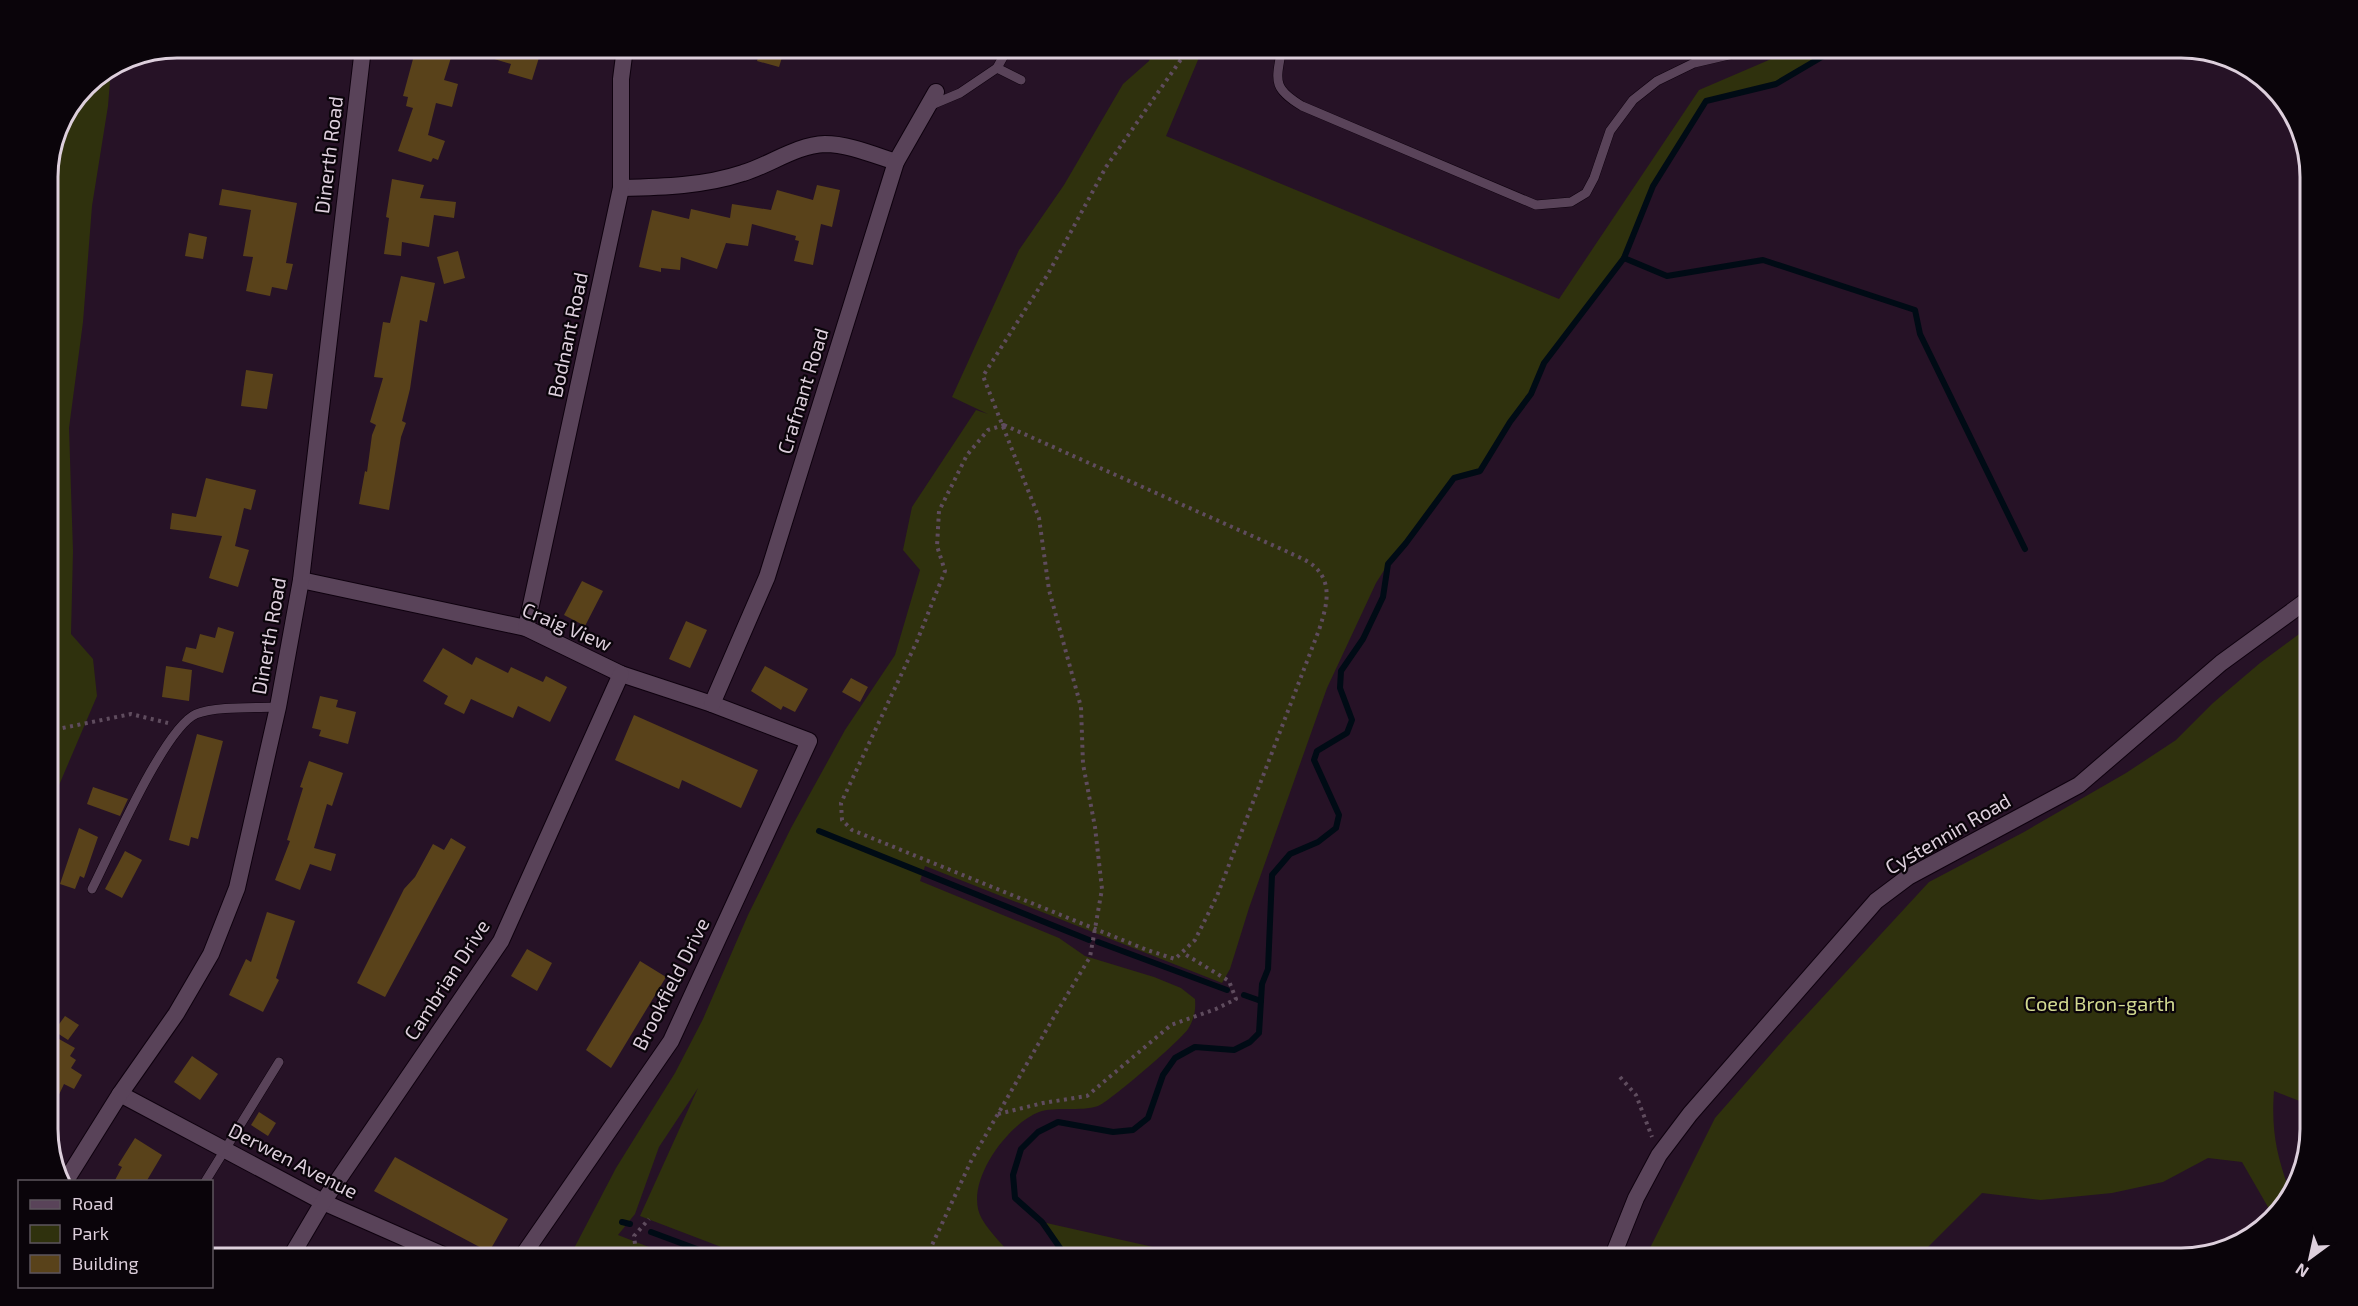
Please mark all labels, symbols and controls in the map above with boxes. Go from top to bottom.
street label: Dinerth Road [309,95,347,215]
street label: Bodnant Road [542,270,592,400]
street label: Crafnant Road [772,325,833,457]
street label: Dinerth Road [246,575,290,696]
street label: Craig View [519,596,616,656]
street label: Cystennin Road [1881,788,2014,879]
street label: Brookfield Drive [626,913,714,1054]
street label: Cambrian Drive [398,915,494,1044]
park label: Coed Bron-garth [2025,991,2175,1015]
street label: Derwen Avenue [225,1117,362,1203]
legend [18,1180,213,1288]
text: Road [72,1192,113,1214]
text: Park [72,1222,109,1244]
north arrow [2280,1228,2340,1288]
text: Building [72,1252,139,1274]
text: N [2292,1260,2312,1282]

